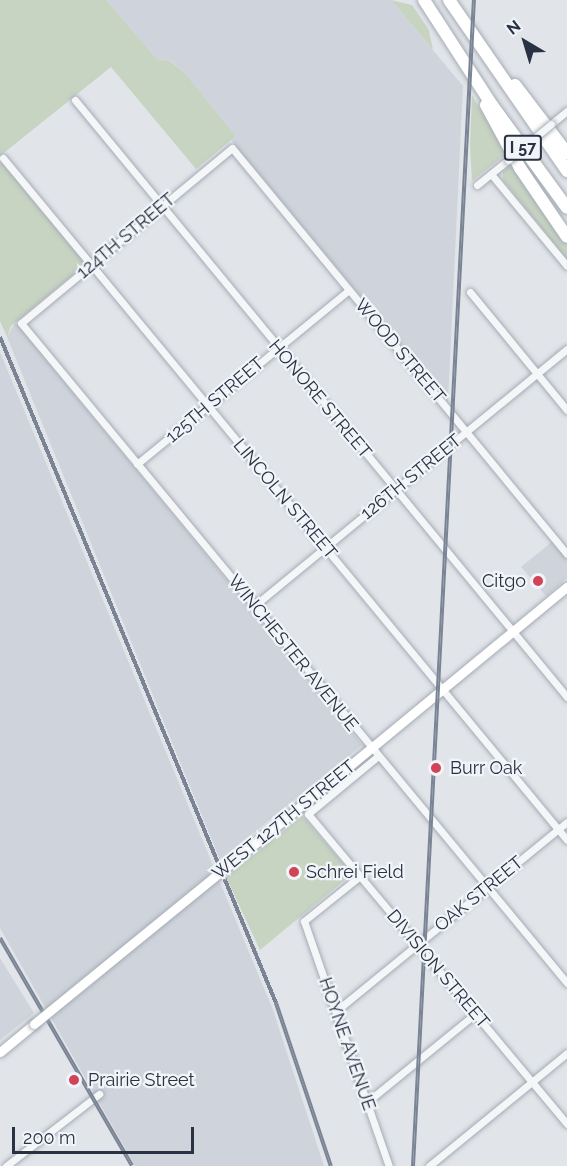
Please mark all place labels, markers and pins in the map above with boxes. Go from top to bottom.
place label: Citgo [482,570,526,592]
marker: Citgo [531,574,545,588]
place label: Burr Oak [450,757,523,779]
marker: Burr Oak [427,759,445,777]
place label: Schrei Field [306,861,404,883]
marker: Schrei Field [287,865,301,879]
place label: Prairie Street [88,1069,195,1091]
marker: Prairie Street [65,1071,83,1089]

